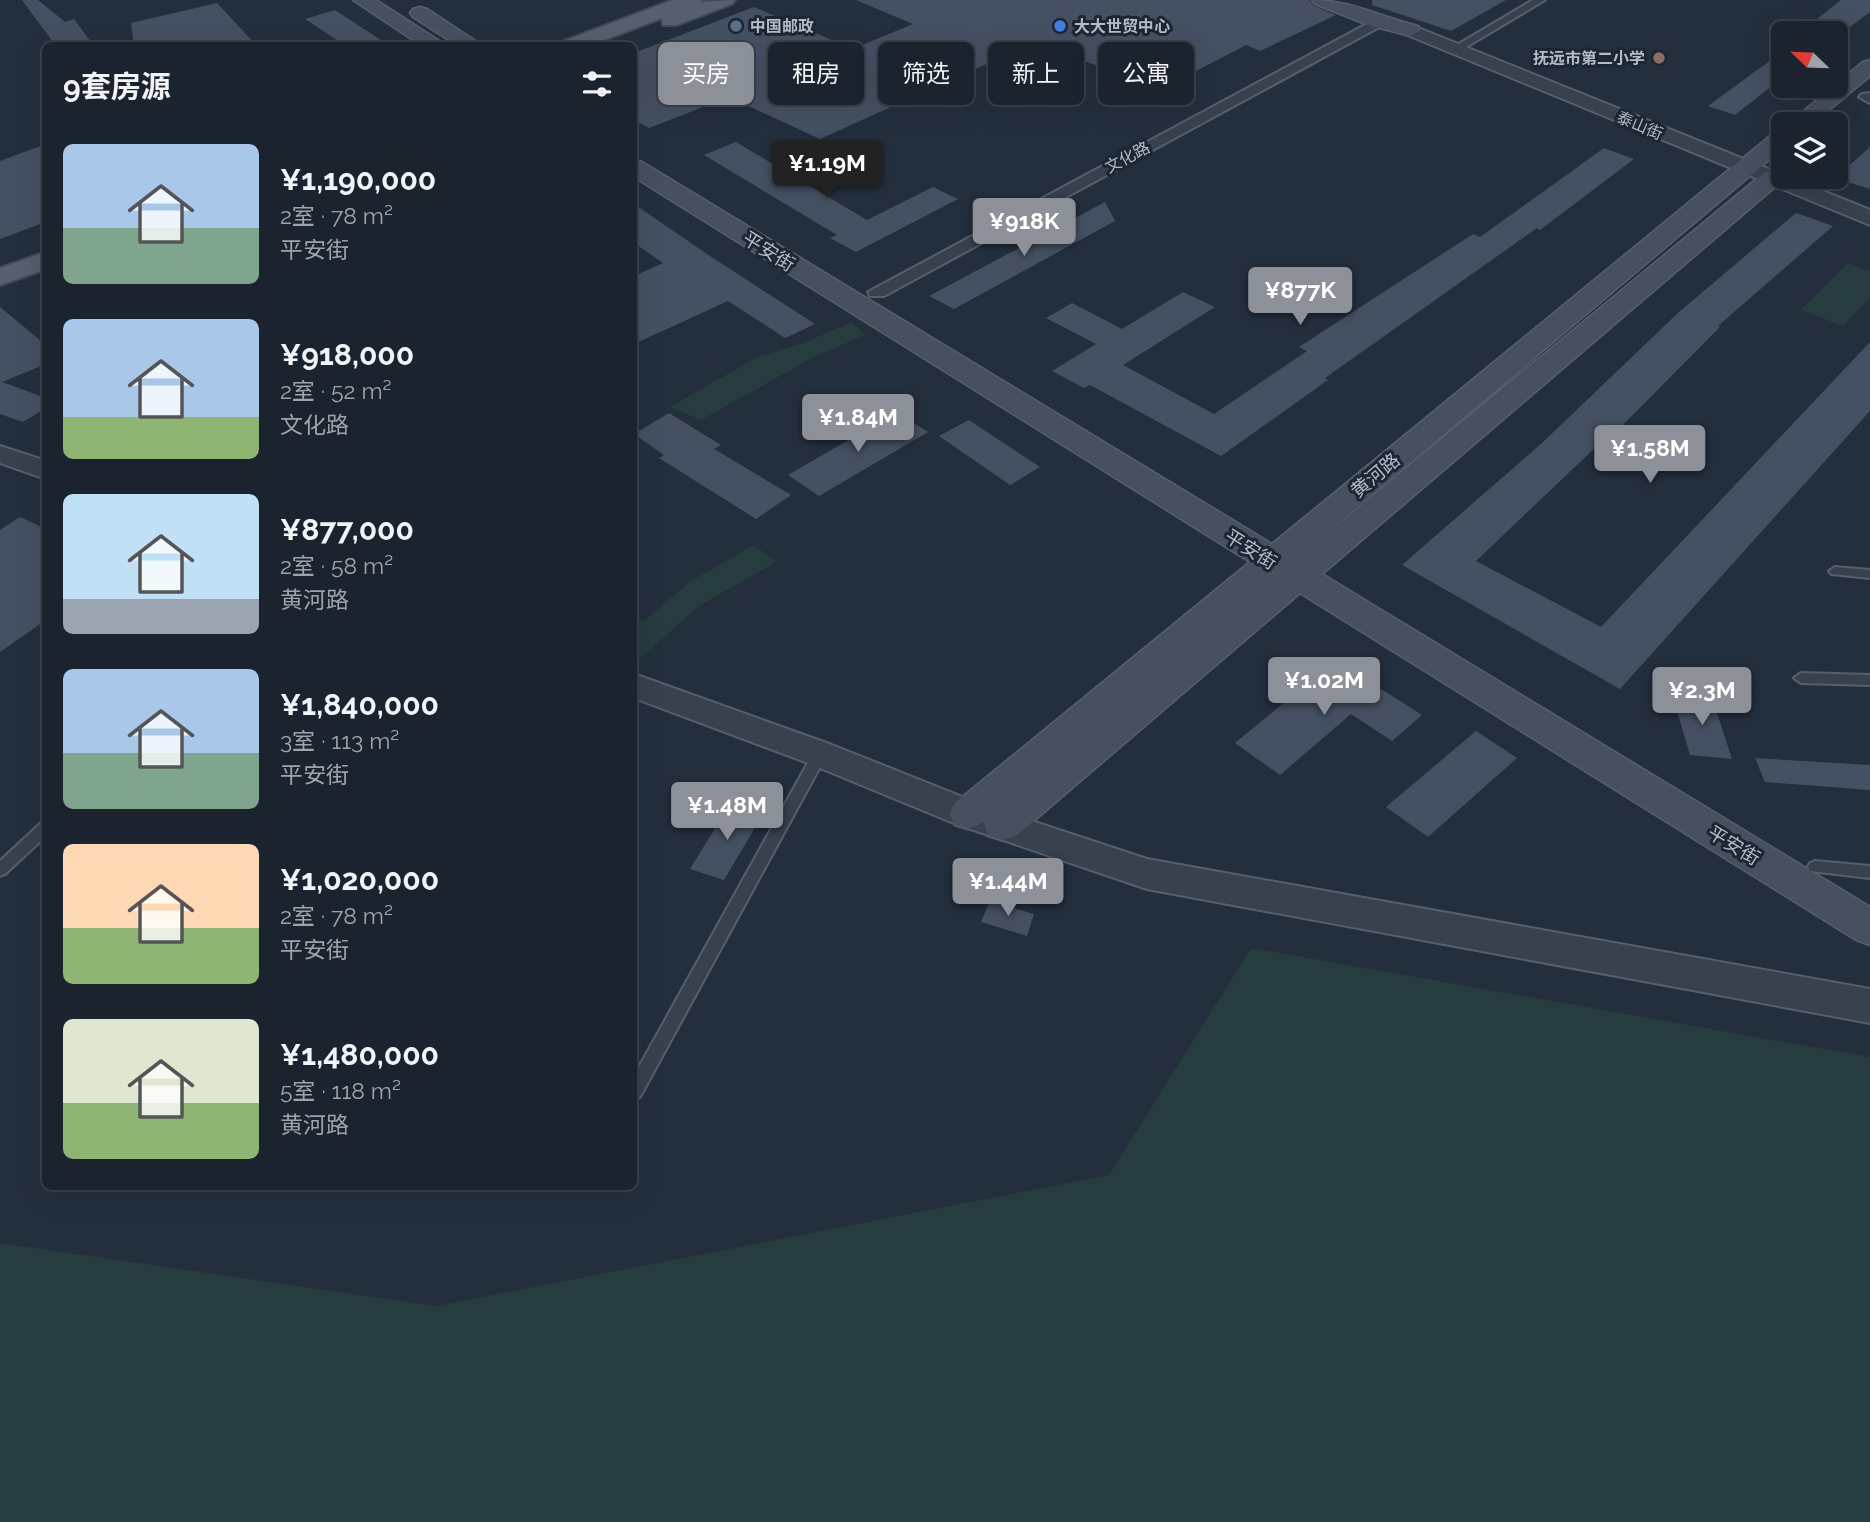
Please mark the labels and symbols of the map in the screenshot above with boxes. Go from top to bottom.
place label: 中国邮政 [750,17,814,36]
place label: 大大世贸中心 [1074,17,1170,36]
marker: 中国邮政 [728,18,744,34]
marker: 大大世贸中心 [1052,18,1068,34]
north arrow [1771,21,1848,98]
place label: 抚远市第二小学 [1533,49,1645,68]
marker: 抚远市第二小学 [1651,50,1667,66]
street label: 泰山街 [1614,107,1666,144]
street label: 文化路 [1102,138,1153,177]
pin: ¥1.19M [770,140,884,200]
pin: ¥918K [975,198,1073,258]
street label: 平安街 [739,227,799,275]
pin: ¥877K [1251,268,1349,327]
pin: ¥1.84M [801,394,915,454]
pin: ¥1.58M [1593,426,1707,485]
street label: 黄河路 [1346,448,1404,502]
street label: 平安街 [1221,525,1281,573]
pin: ¥1.02M [1267,658,1381,717]
pin: ¥2.3M [1653,668,1751,727]
pin: ¥1.48M [670,782,784,842]
street label: 平安街 [1704,821,1764,869]
pin: ¥1.44M [951,858,1065,918]

